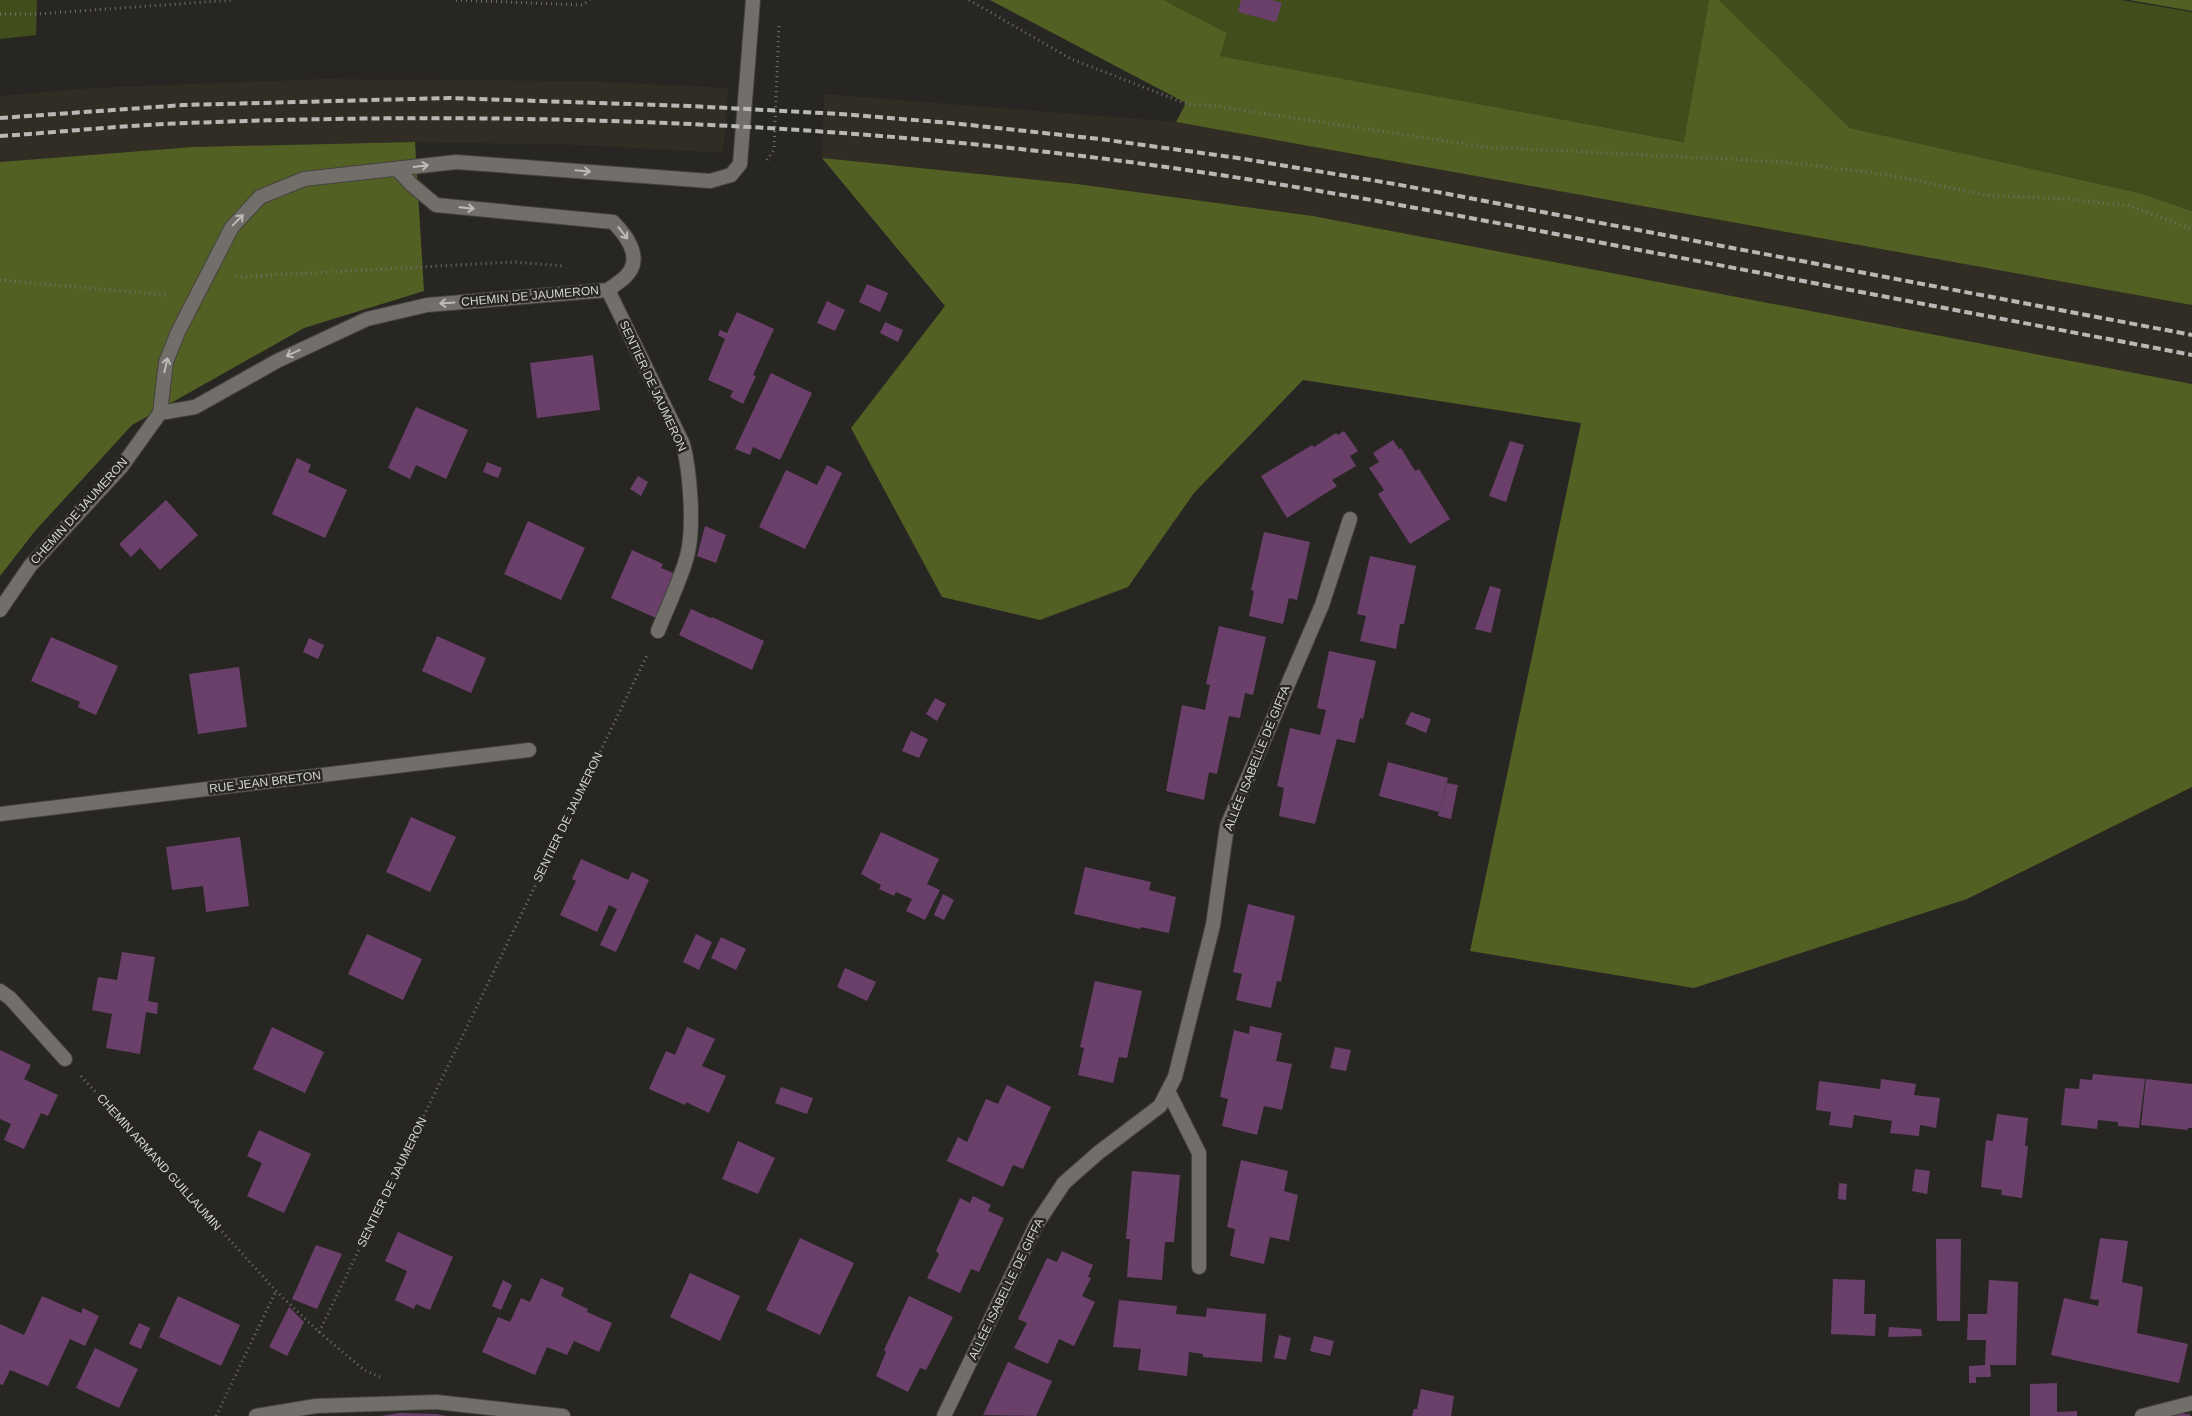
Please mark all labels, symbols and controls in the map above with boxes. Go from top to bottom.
one-way arrow [413,161,429,171]
one-way arrow [575,166,591,175]
one-way arrow [458,203,474,213]
one-way arrow [232,214,244,226]
one-way arrow [618,226,628,240]
street label: CHEMIN DE JAUMERON [461,283,599,309]
one-way arrow [439,299,455,308]
street label: SENTIER DE JAUMERON [617,318,689,454]
one-way arrow [286,349,301,359]
one-way arrow [162,357,171,373]
street label: CHEMIN DE JAUMERON [28,455,130,567]
street label: ALLÉE ISABELLE DE GIFFA [1220,683,1293,833]
street label: SENTIER DE JAUMERON [530,750,606,884]
street label: RUE JEAN BRETON [208,768,322,796]
street label: CHEMIN ARMAND GUILLAUMIN [94,1091,224,1233]
street label: SENTIER DE JAUMERON [354,1115,430,1249]
street label: ALLÉE ISABELLE DE GIFFA [965,1216,1046,1362]

